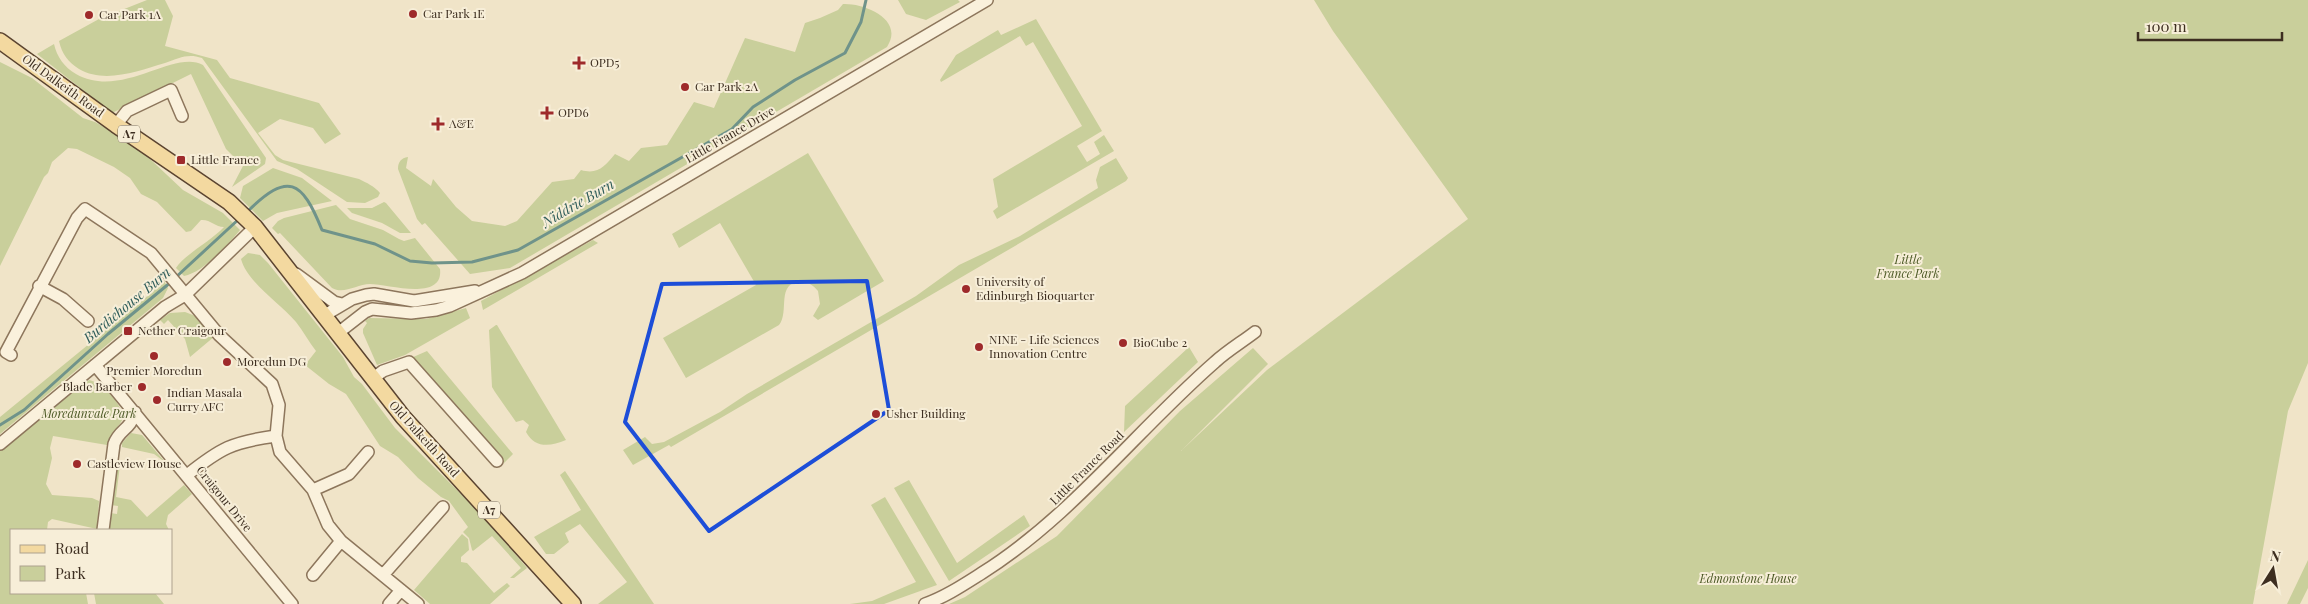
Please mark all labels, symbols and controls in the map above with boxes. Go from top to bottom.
place label: Car Park 1E [423,5,485,21]
place label: Car Park 1A [99,6,161,22]
marker: Car Park 1E [407,8,419,20]
marker: Car Park 1A [83,9,95,21]
scale bar [2138,10,2282,42]
text: 100 m [2146,16,2187,36]
street label: Old Dalkeith Road [19,50,108,120]
place label: OPD5 [590,54,619,70]
marker: OPD5 [572,56,586,70]
place label: Car Park 2A [695,78,759,94]
marker: Car Park 2A [679,81,691,93]
street label: Little France Drive [682,102,777,166]
place label: OPD6 [558,104,589,120]
marker: OPD6 [540,106,554,120]
place label: A&E [448,115,474,131]
marker: A&E [431,117,445,131]
road number: A7 [118,126,140,142]
place label: Little France [191,151,259,167]
marker: Little France [175,154,187,166]
water label: Niddrie Burn [537,174,617,232]
park label: Little France Park [1876,251,1939,281]
water label: Burdiehouse Burn [78,263,174,347]
place label: University of Edinburgh Bioquarter [976,273,1095,303]
marker: University of Edinburgh Bioquarter [960,283,972,295]
place label: Nether Craigour [138,322,227,338]
marker: Nether Craigour [122,325,134,337]
place label: NINE - Life Sciences Innovation Centre [989,331,1099,361]
place label: BioCube 2 [1133,334,1188,350]
marker: BioCube 2 [1117,337,1129,349]
marker: NINE - Life Sciences Innovation Centre [973,341,985,353]
marker: Premier Moredun [148,350,160,362]
place label: Moredun DG [237,353,307,369]
marker: Moredun DG [221,356,233,368]
place label: Premier Moredun [106,362,202,378]
place label: Blade Barber [62,378,133,394]
marker: Blade Barber [136,381,148,393]
place label: Indian Masala Curry AFC [167,384,242,414]
marker: Indian Masala Curry AFC [151,394,163,406]
street label: Old Dalkeith Road [386,397,463,480]
park label: Moredunvale Park [41,405,136,421]
place label: Usher Building [886,405,966,421]
marker: Usher Building [870,408,882,420]
street label: Little France Road [1046,427,1127,508]
place label: Castleview House [87,455,181,471]
marker: Castleview House [71,458,83,470]
street label: Craigour Drive [193,462,256,535]
road number: A7 [478,502,500,518]
legend [10,529,172,594]
text: Road [55,538,89,558]
north arrow [2248,544,2298,594]
text: N [2269,545,2282,566]
text: Park [55,563,87,583]
park label: Edmonstone House [1698,570,1797,586]

